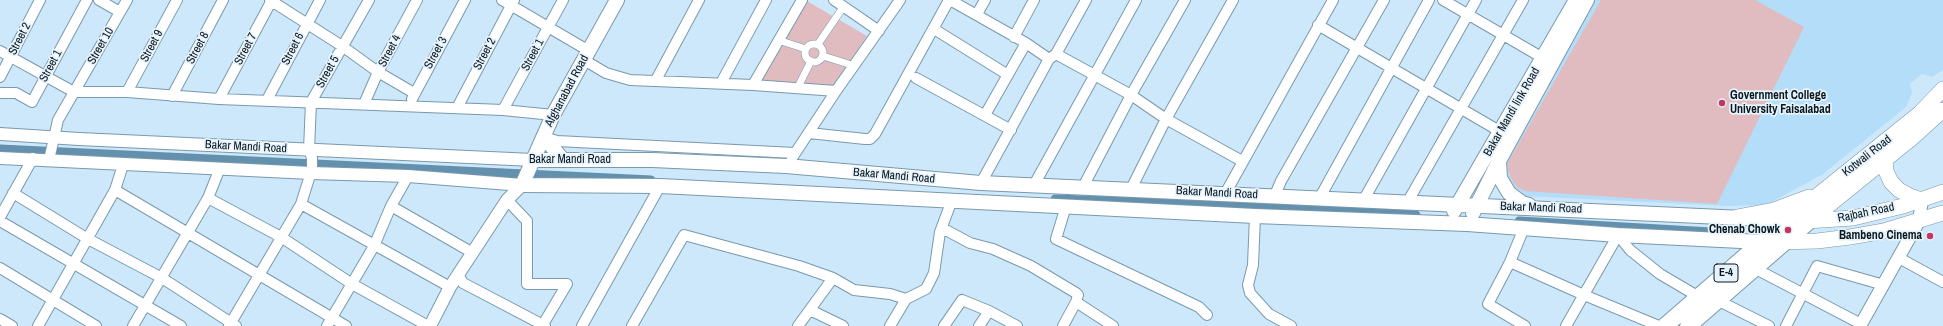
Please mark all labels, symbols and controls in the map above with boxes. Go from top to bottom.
street label: Street 2 [6,20,34,58]
street label: Street 10 [85,25,117,67]
street label: Street 9 [138,27,166,65]
street label: Street 8 [184,29,212,67]
street label: Street 7 [232,30,260,68]
street label: Street 6 [279,30,307,68]
street label: Street 4 [376,32,404,70]
street label: Street 3 [421,34,451,72]
street label: Street 2 [471,35,499,73]
street label: Street 1 [519,36,547,74]
street label: Street 1 [37,47,65,85]
street label: Street 5 [313,53,343,91]
street label: Afghanabad Road [542,53,592,129]
street label: Bakar Mandi link Road [1481,65,1543,159]
place label: Government College University Faisalabad [1730,89,1831,117]
marker: Government College University Faisalabad [1717,98,1727,108]
street label: Kotwali Road [1840,132,1894,180]
street label: Bakar Mandi Road [205,138,287,156]
street label: Bakar Mandi Road [529,153,611,167]
street label: Bakar Mandi Road [853,165,935,187]
street label: Bakar Mandi Road [1176,184,1258,202]
street label: Bakar Mandi Road [1500,199,1582,217]
street label: Rajbah Road [1836,200,1896,226]
place label: Chenab Chowk [1709,223,1780,237]
marker: Chenab Chowk [1783,225,1793,235]
place label: Bambeno Cinema [1839,229,1922,243]
marker: Bambeno Cinema [1925,231,1935,241]
road number: E-4 [1714,264,1738,282]

